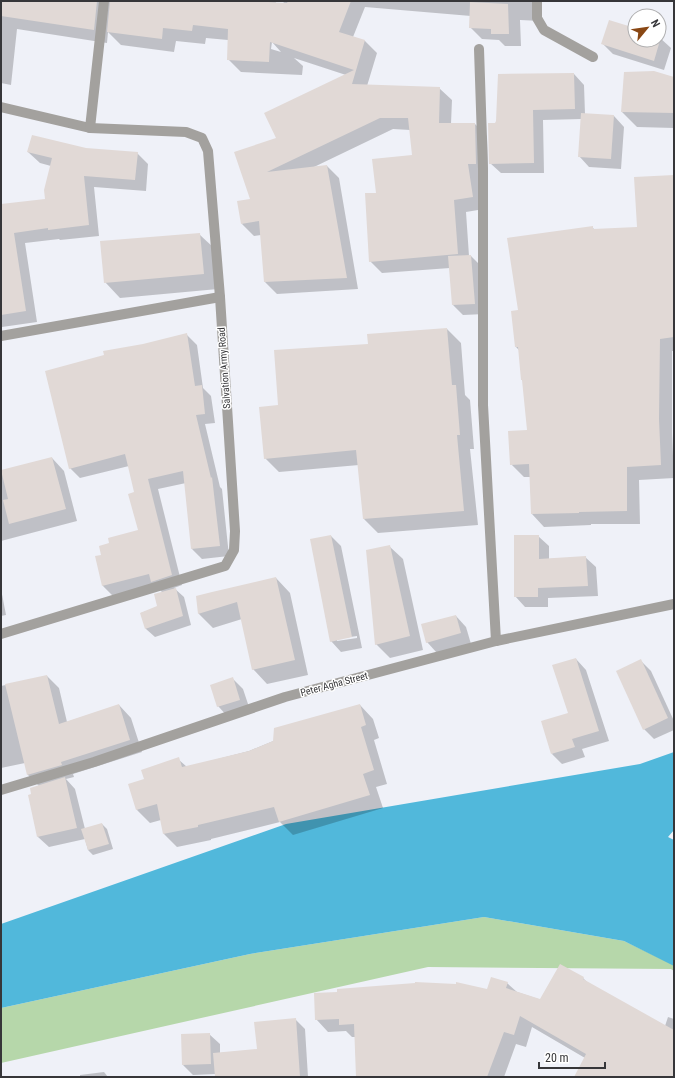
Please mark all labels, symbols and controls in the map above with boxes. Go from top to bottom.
north arrow [627,8,667,48]
text: N [648,17,663,30]
street label: Salvation Army Road [216,327,232,409]
street label: Peter Agha Street [299,670,369,698]
scale bar [539,1044,605,1070]
text: 20 m [545,1051,569,1065]

